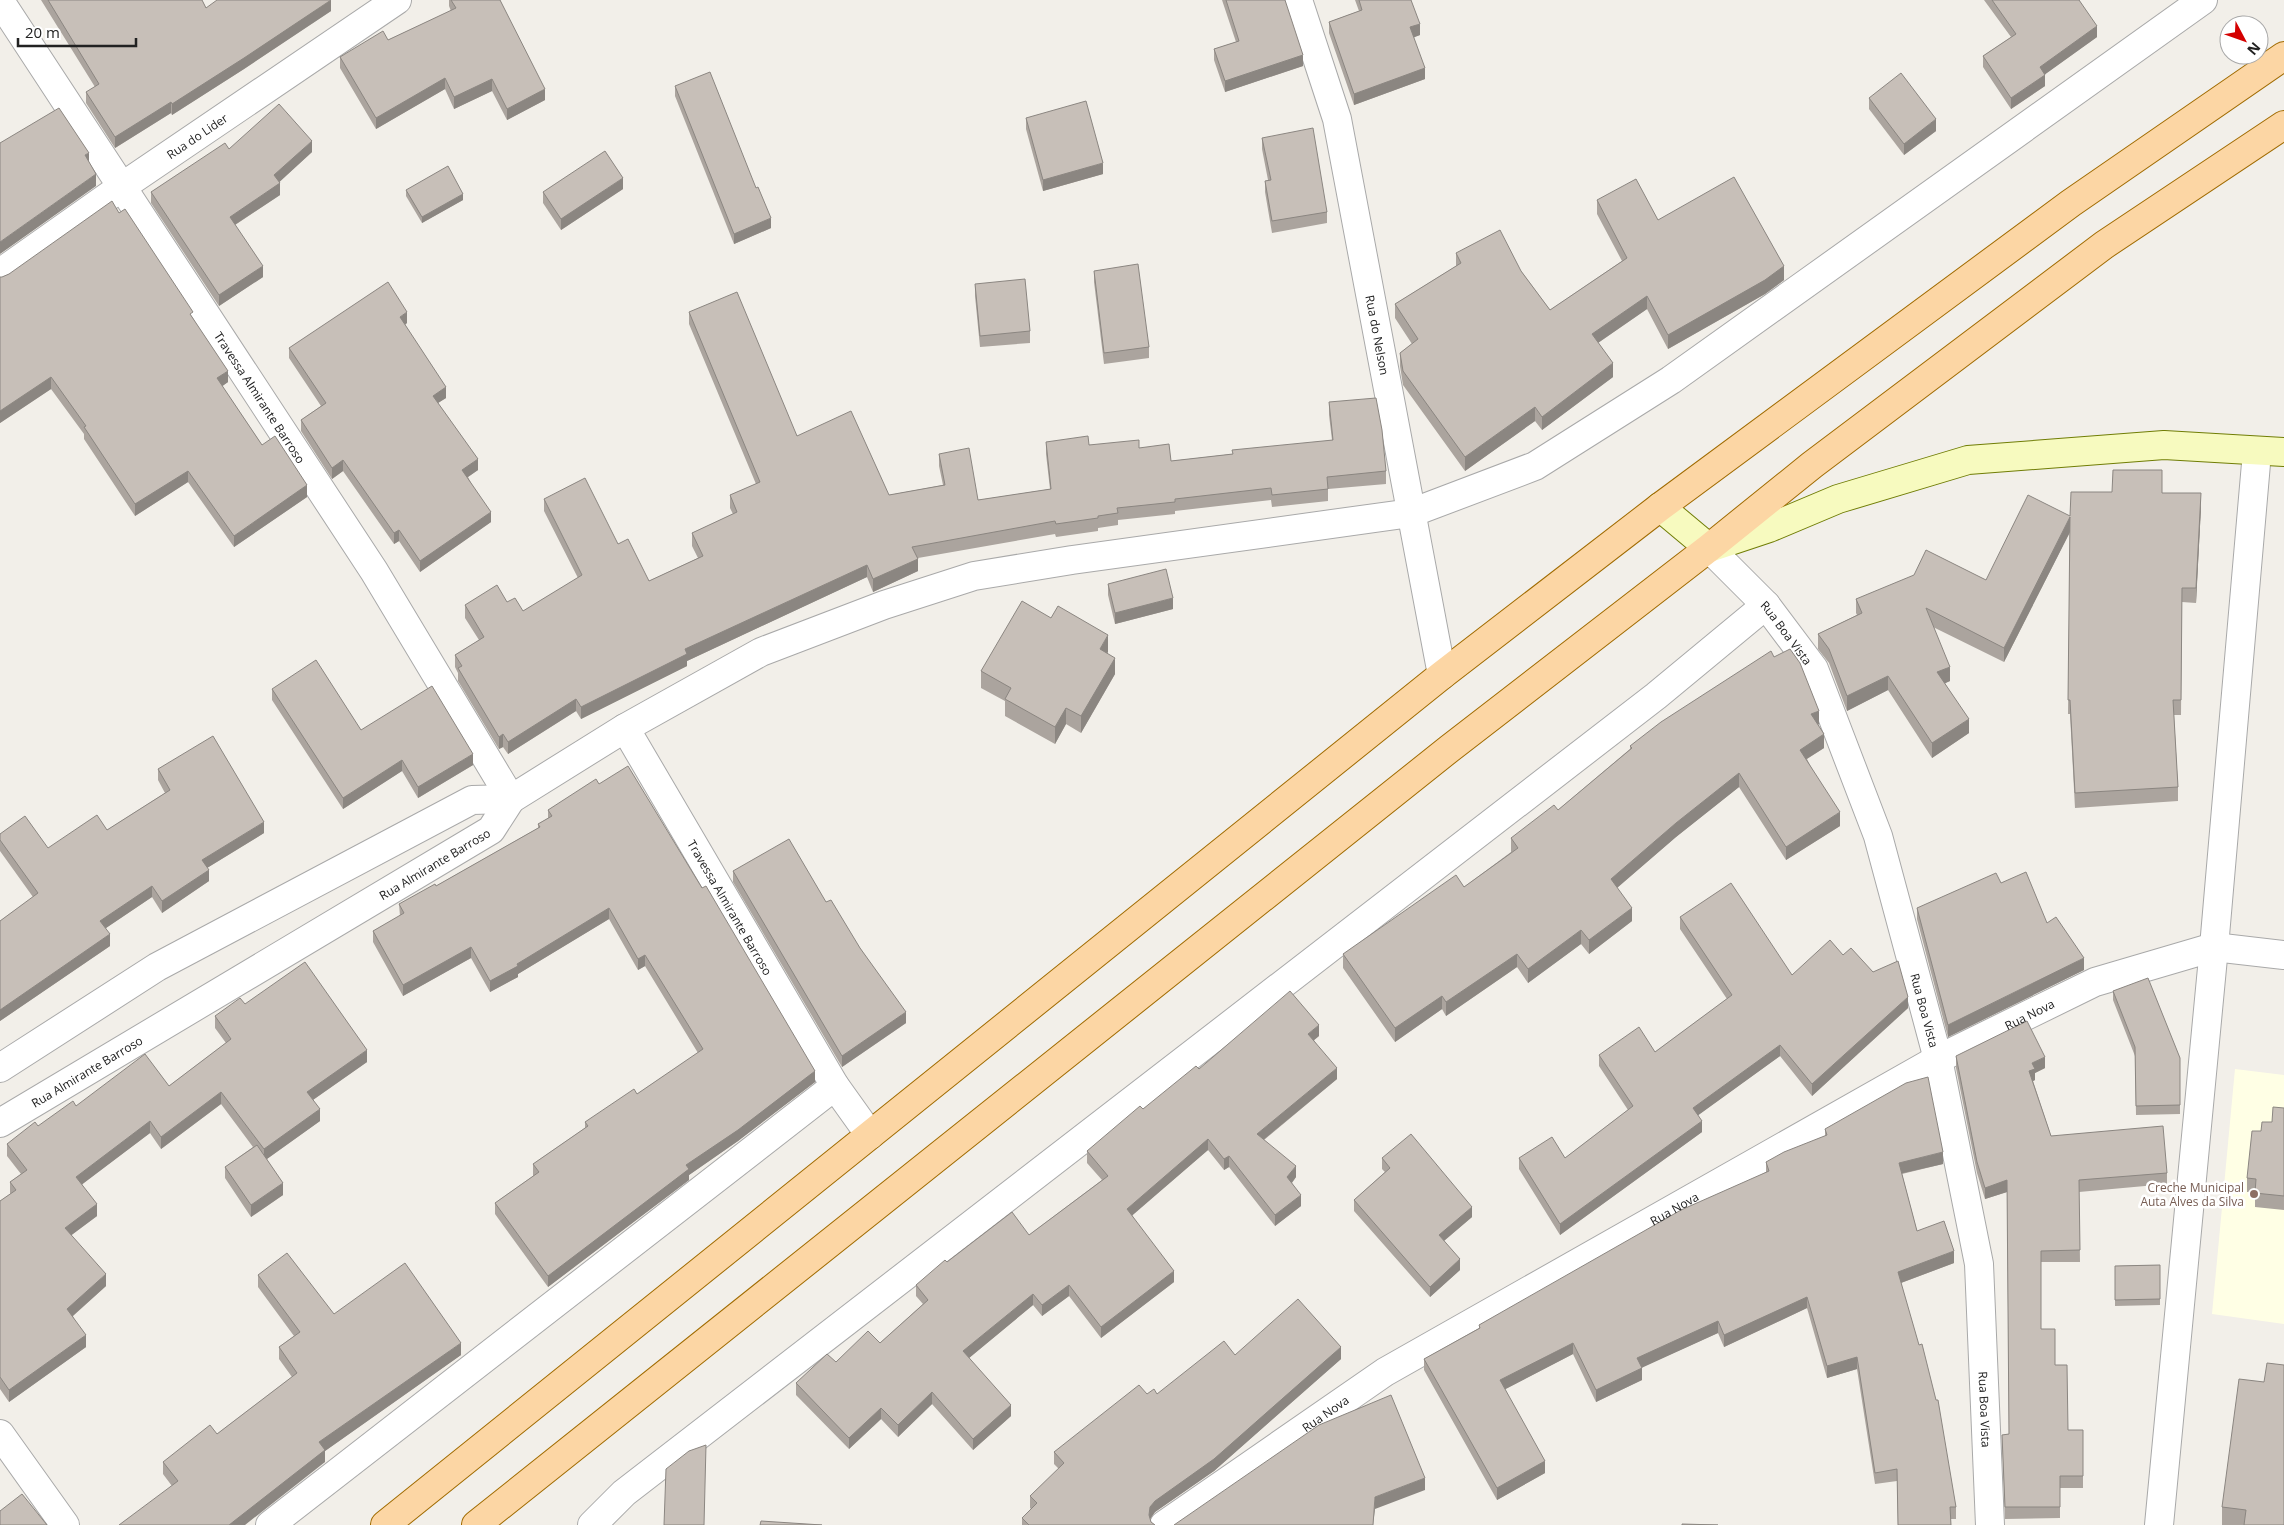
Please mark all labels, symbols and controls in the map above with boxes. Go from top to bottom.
scale bar [18,15,135,47]
north arrow [2219,15,2269,65]
text: 20 m [25,22,60,42]
text: N [2243,38,2265,59]
street label: Rua do Lider [163,109,231,163]
street label: Rua do Nelson [1362,293,1394,377]
street label: Travessa Almirante Barroso [211,328,310,467]
street label: Rua Boa Vista [1757,596,1816,668]
street label: Rua Almirante Barroso [376,824,493,904]
street label: Travessa Almirante Barroso [684,837,777,978]
street label: Rua Boa Vista [1907,971,1943,1049]
street label: Rua Nova [2002,995,2057,1034]
street label: Rua Almirante Barroso [28,1031,146,1111]
place label: Creche Municipal Auta Alves da Silva [2140,1179,2244,1210]
street label: Rua Nova [1647,1188,1702,1229]
marker: Creche Municipal Auta Alves da Silva [2248,1188,2260,1200]
street label: Rua Boa Vista [1975,1371,1995,1448]
street label: Rua Nova [1298,1391,1352,1436]

